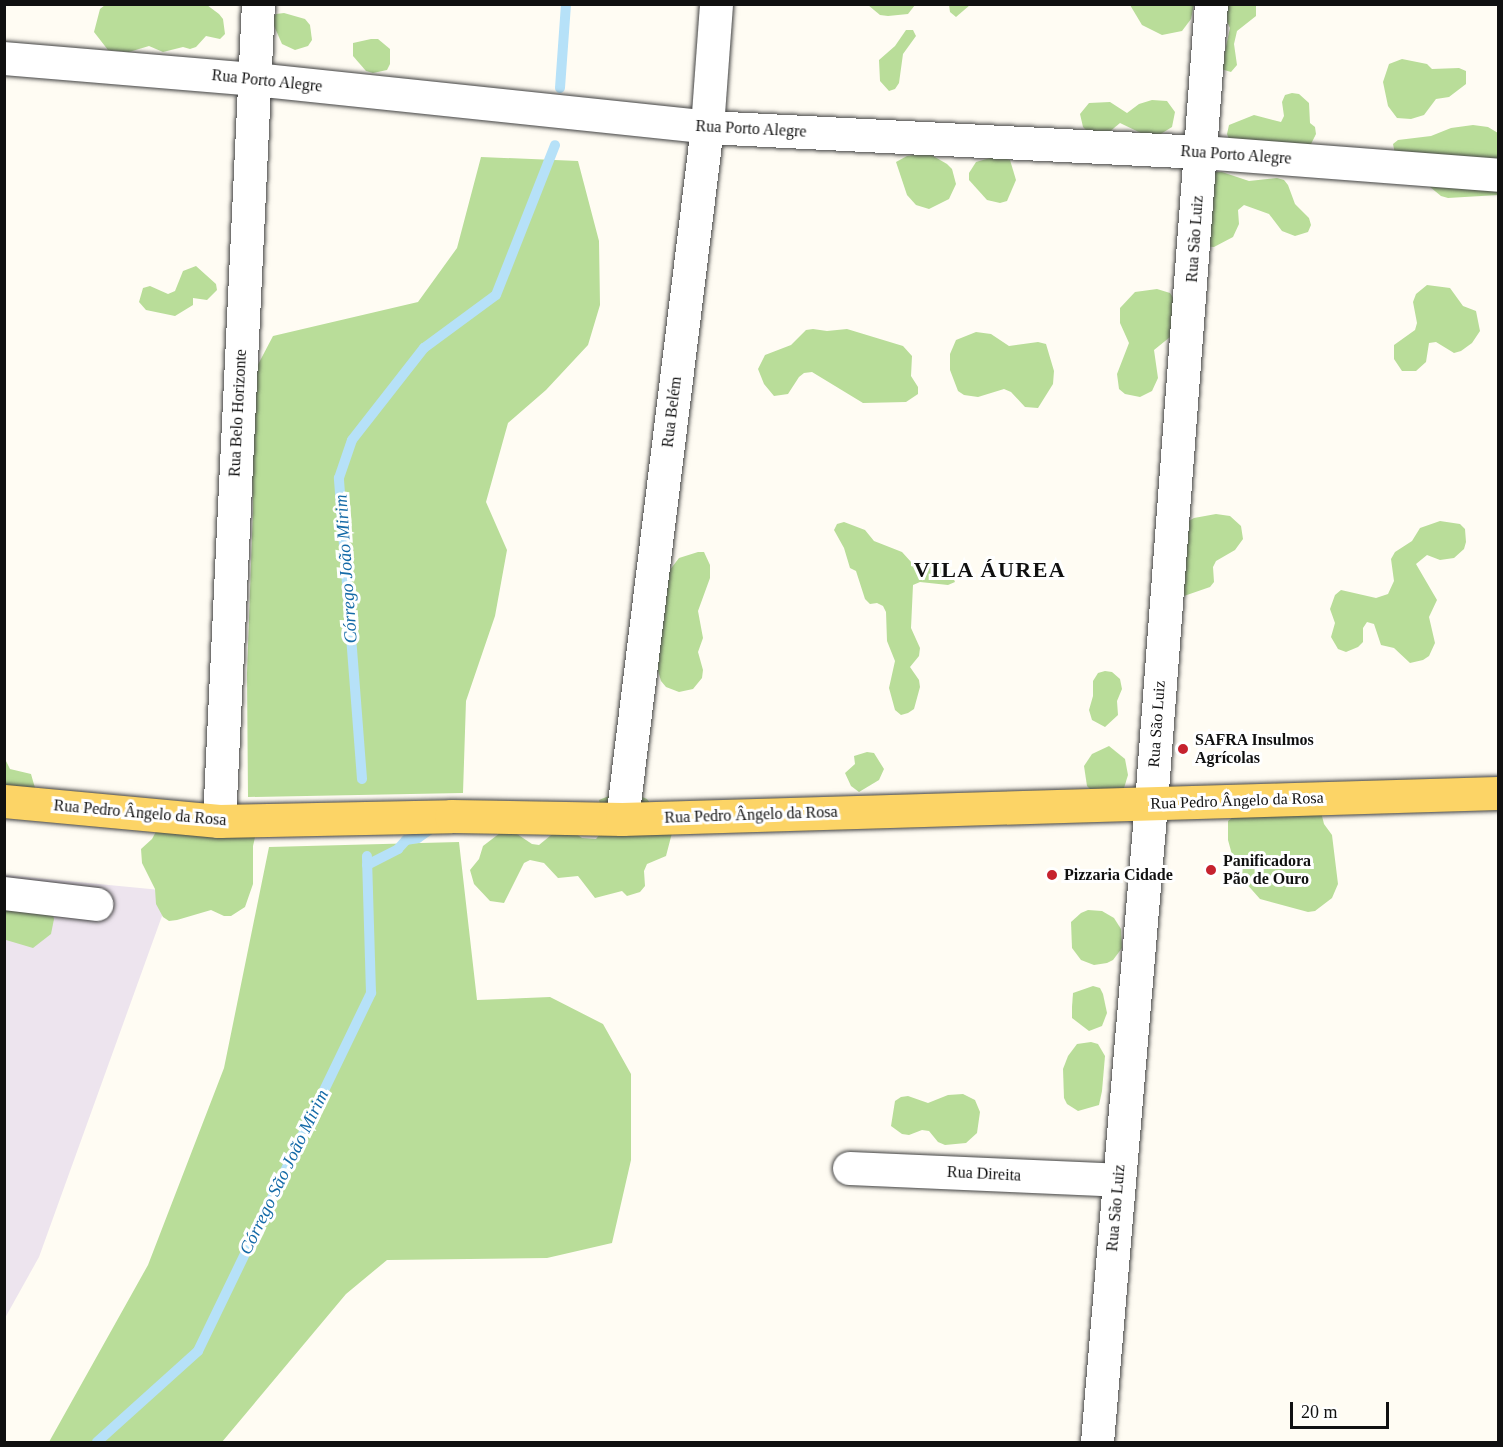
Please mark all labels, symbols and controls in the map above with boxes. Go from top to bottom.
street label: Rua Porto Alegre [210,66,324,96]
street label: Rua Porto Alegre [695,116,807,142]
street label: Rua Porto Alegre [1179,142,1293,168]
street label: Rua São Luiz [1182,195,1208,283]
street label: Rua Belo Horizonte [225,349,251,477]
street label: Rua Belém [658,375,686,449]
water label: Córrego João Mirim [330,494,362,644]
district label: VILA ÁUREA [913,557,1067,583]
street label: Rua São Luiz [1144,680,1170,768]
place label: SAFRA Insulmos Agrícolas [1195,730,1315,768]
marker: SAFRA Insulmos Agrícolas [1176,742,1190,756]
street label: Rua Pedro Ângelo da Rosa [1150,788,1324,814]
street label: Rua Pedro Ângelo da Rosa [53,796,227,830]
street label: Rua Pedro Ângelo da Rosa [664,802,838,828]
place label: Panificadora Pão de Ouro [1223,851,1311,889]
marker: Panificadora Pão de Ouro [1204,863,1218,877]
place label: Pizzaria Cidade [1064,865,1173,885]
marker: Pizzaria Cidade [1045,868,1059,882]
water label: Córrego São João Mirim [235,1086,333,1258]
street label: Rua Direita [946,1162,1022,1186]
street label: Rua São Luiz [1103,1164,1129,1252]
scale bar [1293,1390,1392,1428]
text: 20 m [1301,1402,1338,1422]

